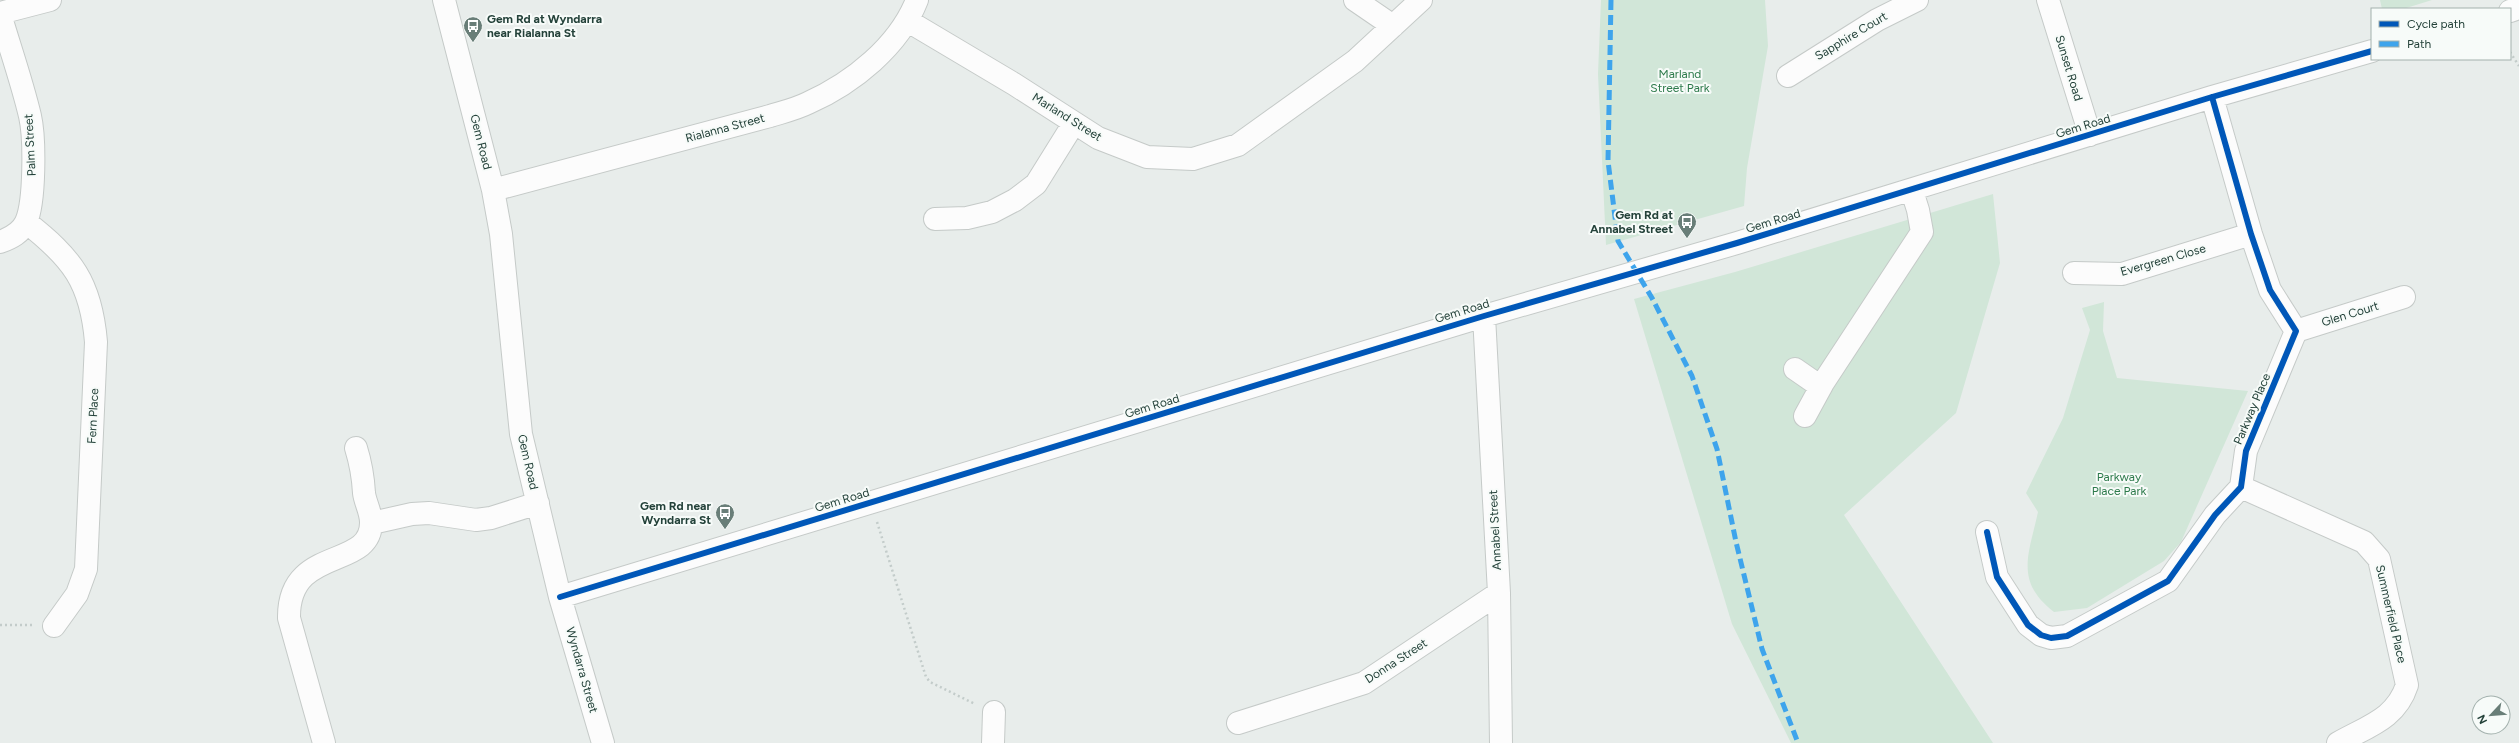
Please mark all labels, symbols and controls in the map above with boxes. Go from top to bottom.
legend [2371,8,2511,60]
street label: Sapphire Court [1812,9,1890,63]
place label: Gem Rd at Wyndarra near Rialanna St [487,12,602,40]
bus stop icon: Gem Rd at Wyndarra near Rialanna St [462,15,484,43]
text: Cycle path [2407,17,2465,31]
street label: Sunset Road [2052,33,2086,103]
text: Path [2407,37,2431,51]
park label: Marland Street Park [1650,67,1710,95]
street label: Marland Street [1030,90,1105,144]
street label: Rialanna Street [684,111,766,145]
street label: Gem Road [2054,111,2112,141]
street label: Palm Street [21,113,39,177]
street label: Gem Road [467,113,495,171]
street label: Gem Road [1744,206,1802,236]
place label: Gem Rd at Annabel Street [1590,208,1673,236]
bus stop icon: Gem Rd at Annabel Street [1676,211,1698,239]
street label: Evergreen Close [2119,241,2208,279]
street label: Gem Road [1433,296,1491,326]
street label: Glen Court [2320,299,2381,329]
street label: Parkway Place [2231,371,2273,447]
street label: Fern Place [85,387,101,444]
street label: Gem Road [1123,391,1181,421]
street label: Gem Road [515,433,541,491]
park label: Parkway Place Park [2092,470,2146,498]
street label: Gem Road [813,485,871,515]
street label: Annabel Street [1486,489,1504,571]
place label: Gem Rd near Wyndarra St [640,499,711,527]
bus stop icon: Gem Rd near Wyndarra St [714,502,736,530]
street label: Summerfield Place [2373,564,2409,665]
street label: Wyndarra Street [563,626,601,715]
street label: Donna Street [1362,635,1430,686]
north arrow [2471,695,2511,735]
text: N [2475,712,2490,726]

